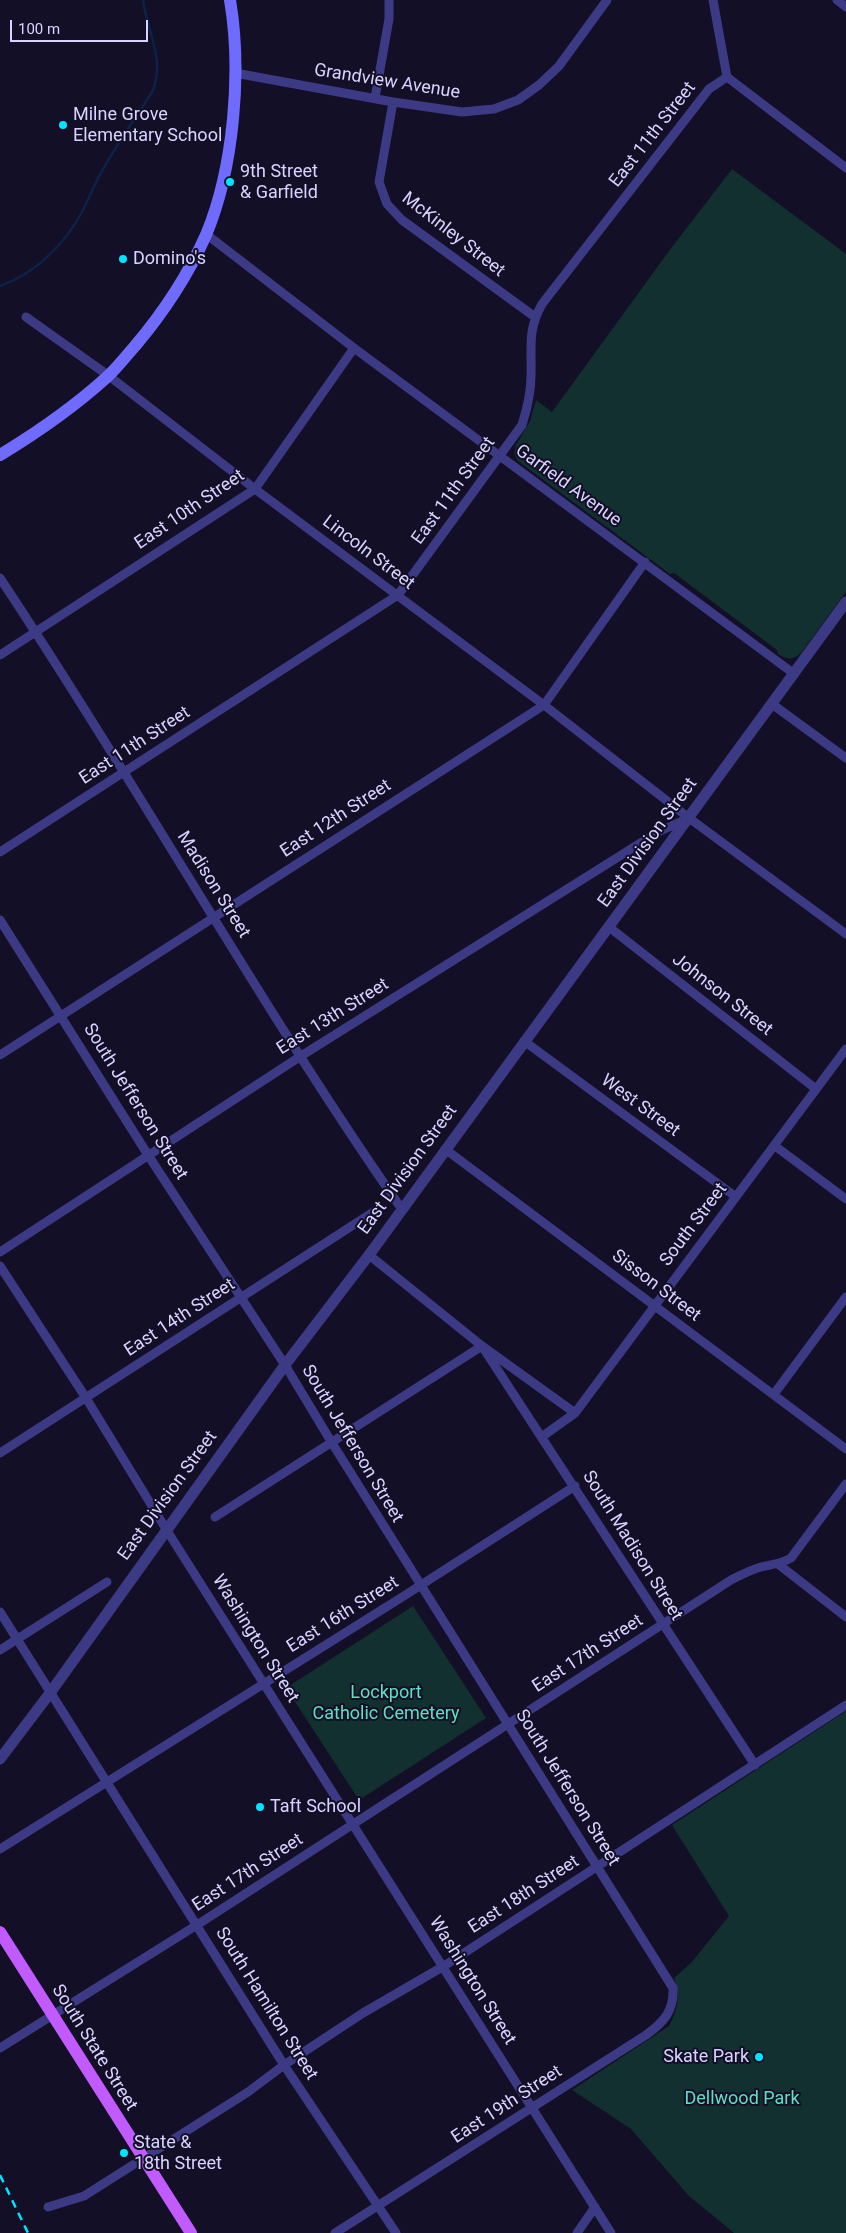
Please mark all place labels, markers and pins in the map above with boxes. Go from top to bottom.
place label: Milne Grove Elementary School [73,104,222,146]
marker: Milne Grove Elementary School [57,119,69,131]
place label: 9th Street & Garfield [240,161,318,203]
marker: 9th Street & Garfield [224,176,236,188]
place label: Domino's [133,248,206,270]
marker: Domino's [117,253,129,265]
place label: Taft School [270,1796,361,1818]
marker: Taft School [254,1801,266,1813]
place label: Skate Park [663,2046,749,2068]
marker: Skate Park [753,2051,765,2063]
place label: State & 18th Street [134,2132,222,2174]
marker: State & 18th Street [118,2147,130,2159]

